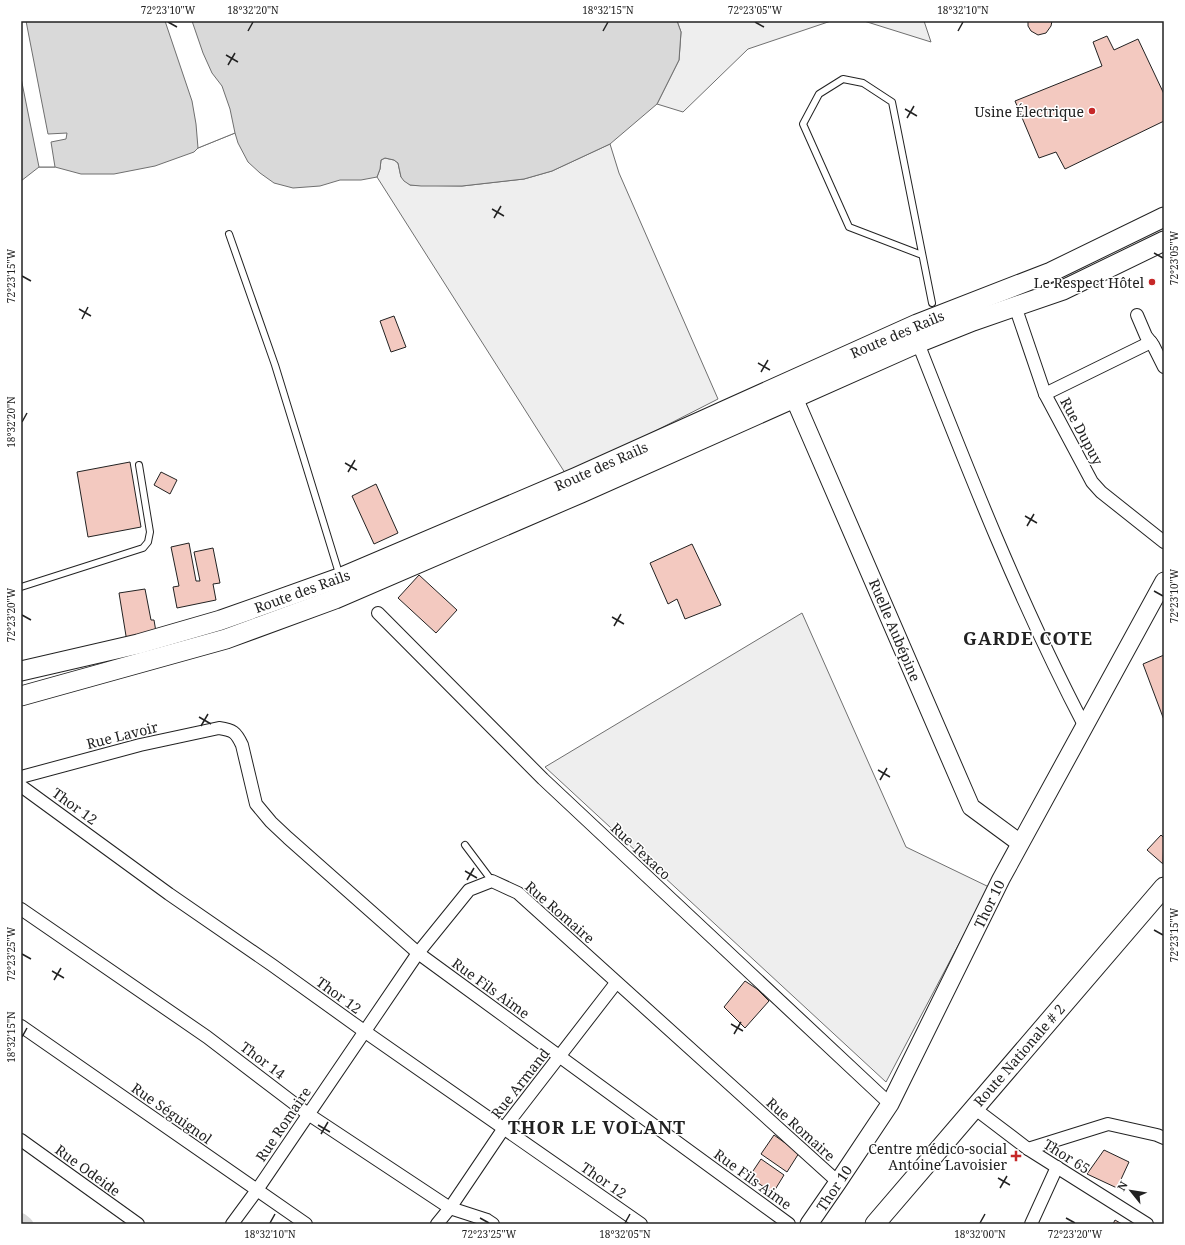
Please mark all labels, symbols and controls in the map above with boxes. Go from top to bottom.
text: 72°23'10"W [141,3,196,17]
text: 18°32'20"N [227,3,279,17]
text: 18°32'15"N [582,3,634,17]
text: 72°23'05"W [728,3,783,17]
text: 18°32'10"N [937,3,989,17]
place label: Usine Électrique [975,102,1084,121]
marker: Usine Électrique [1087,106,1097,116]
text: 72°23'05"W [1167,230,1181,285]
text: 72°23'15"W [4,248,18,303]
place label: Le Respect Hôtel [1034,273,1145,292]
marker: Le Respect Hôtel [1147,277,1157,287]
street label: Route des Rails [847,306,947,362]
street label: Rue Dupuy [1056,394,1108,468]
text: 18°32'20"N [4,396,18,448]
street label: Route des Rails [551,437,651,495]
street label: Route des Rails [252,565,352,617]
text: 72°23'10"W [1167,568,1181,623]
street label: Ruelle Aubépine [865,576,925,684]
text: 72°23'20"W [4,587,18,642]
district label: GARDE COTE [963,626,1093,650]
street label: Rue Lavoir [84,717,160,753]
street label: Thor 12 [49,783,101,829]
street label: Rue Texaco [607,818,675,884]
street label: Rue Romaire [521,877,599,947]
street label: Thor 10 [969,877,1009,931]
text: 72°23'15"W [1167,907,1181,962]
text: 72°23'25"W [4,926,18,981]
street label: Rue Fils Aime [448,953,534,1023]
street label: Thor 12 [313,972,365,1018]
street label: Route Nationale # 2 [969,1000,1069,1110]
text: 18°32'15"N [4,1011,18,1063]
street label: Thor 14 [237,1037,289,1083]
street label: Rue Armand [487,1044,554,1122]
street label: Rue Séguignol [128,1078,217,1148]
street label: Rue Romaire [251,1083,315,1165]
street label: Rue Romaire [763,1093,839,1165]
district label: THOR LE VOLANT [508,1115,686,1139]
street label: Thor 65 [1040,1134,1094,1178]
place label: Centre médico-social Antoine Lavoisier [868,1139,1008,1174]
street label: Rue Odeide [52,1140,124,1200]
street label: Rue Fils Aime [710,1144,796,1214]
marker: Centre médico-social Antoine Lavoisier [1010,1150,1022,1162]
street label: Thor 12 [577,1157,631,1203]
street label: Thor 10 [812,1161,856,1215]
north arrow [1111,1171,1151,1211]
text: N [1113,1178,1131,1193]
text: 18°32'10"N [244,1227,296,1241]
text: 72°23'25"W [462,1227,517,1241]
text: 18°32'05"N [599,1227,651,1241]
text: 18°32'00"N [954,1227,1006,1241]
text: 72°23'20"W [1048,1227,1103,1241]

